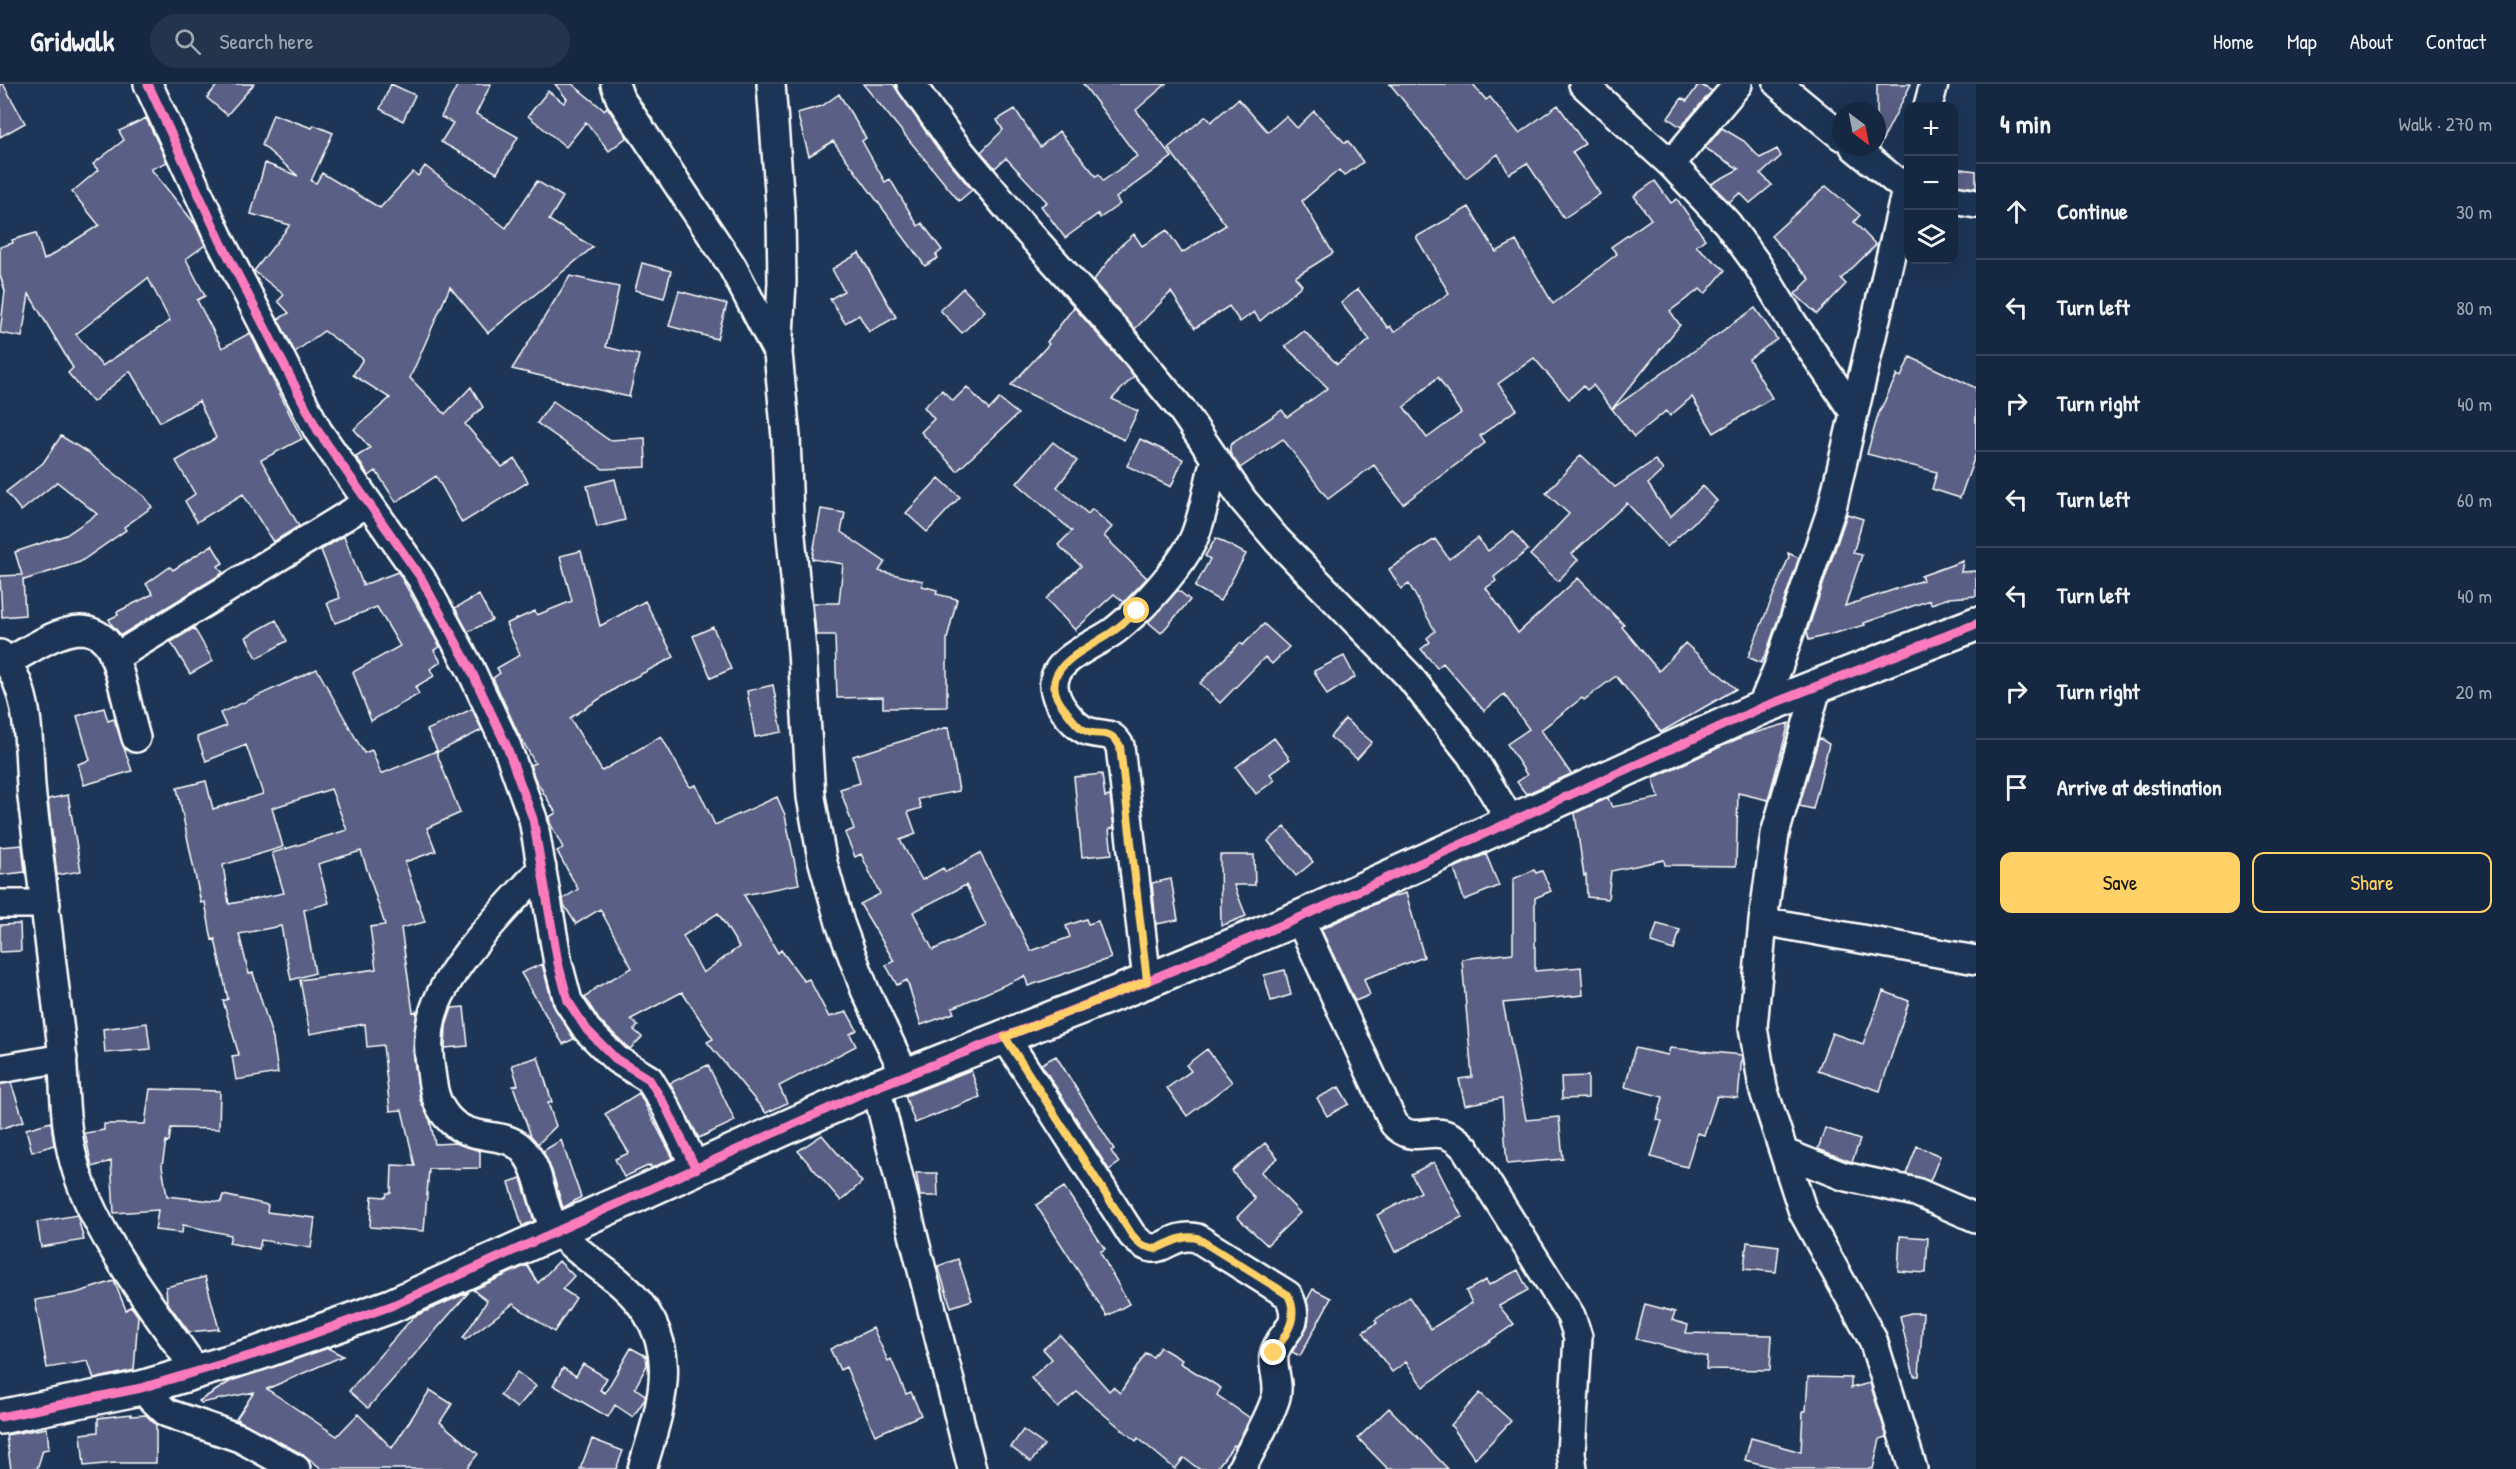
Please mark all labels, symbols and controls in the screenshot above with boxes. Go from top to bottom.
search box [150,14,570,68]
text: Gridwalk [30,22,114,60]
icon: search [171,25,204,58]
text: Search here [219,26,313,56]
text: Home [2213,27,2254,56]
text: Map [2287,27,2317,56]
text: About [2350,27,2393,56]
text: Contact [2426,27,2486,56]
north arrow [1832,102,1886,156]
map controls [1904,102,1958,264]
button: + [1904,102,1958,156]
text: 4 min [2000,106,2051,141]
text: Walk · 270 m [2399,110,2492,137]
button: − [1904,156,1958,210]
icon: ahead [2000,195,2033,228]
text: Continue [2057,196,2128,226]
text: 30 m [2456,198,2492,225]
button: layers [1904,210,1958,264]
icon: left [2000,291,2033,324]
text: Turn left [2057,292,2130,322]
text: 80 m [2456,294,2492,321]
icon: right [2000,387,2033,420]
text: Turn right [2057,388,2140,418]
text: 40 m [2457,390,2492,417]
icon: left [2000,483,2033,516]
text: Turn left [2057,484,2130,514]
text: 60 m [2457,486,2492,513]
icon: left [2000,579,2033,612]
text: Turn left [2057,580,2130,610]
text: 40 m [2457,582,2492,609]
route start [1123,597,1149,623]
icon: right [2000,675,2033,708]
text: Turn right [2057,676,2140,706]
text: 20 m [2455,678,2492,705]
icon: arrive [2000,771,2033,804]
text: Arrive at destination [2057,772,2222,802]
button: Save [2000,852,2240,913]
button: Share [2252,852,2492,913]
route end [1260,1339,1286,1365]

